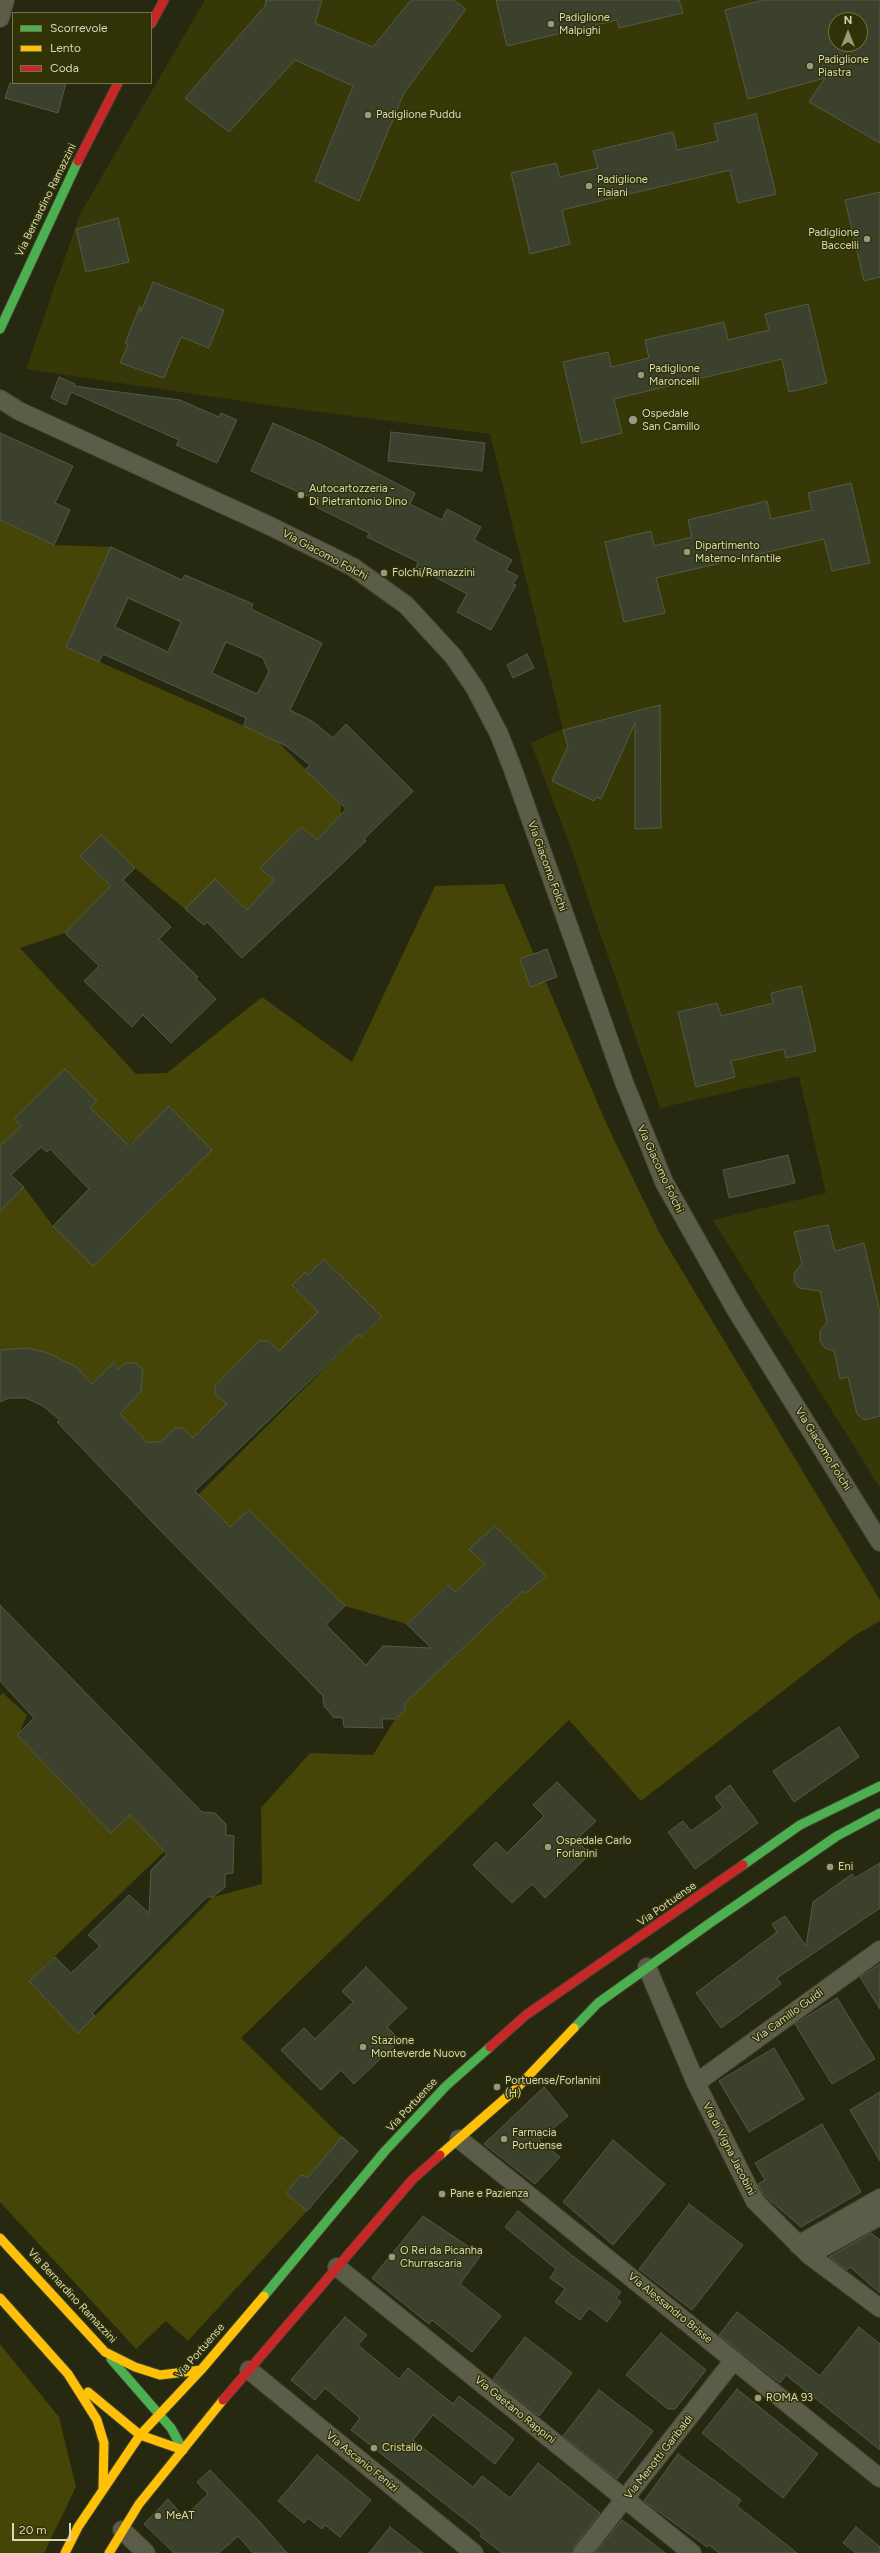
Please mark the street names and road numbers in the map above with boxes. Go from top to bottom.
street label: Via Bernardino Ramazzini [13,141,79,259]
street label: Via Giacomo Folchi [280,527,370,583]
street label: Via Giacomo Folchi [525,819,569,913]
street label: Via Giacomo Folchi [634,1123,686,1215]
street label: Via Giacomo Folchi [792,1405,854,1493]
street label: Via Portuense [635,1879,699,1929]
street label: Via Camillo Guidi [750,1986,826,2046]
street label: Via Portuense [384,2075,440,2135]
street label: Via di Vigna Jacobini [700,2100,758,2198]
street label: Via Bernardino Ramazzini [25,2246,119,2346]
street label: Via Alessandro Brisse [625,2270,715,2346]
street label: Via Portuense [173,2321,227,2381]
street label: Via Gaetano Rappini [472,2373,558,2447]
street label: Via Menotti Garibaldi [622,2412,696,2502]
street label: Via Ascanio Fenizi [323,2429,401,2495]

